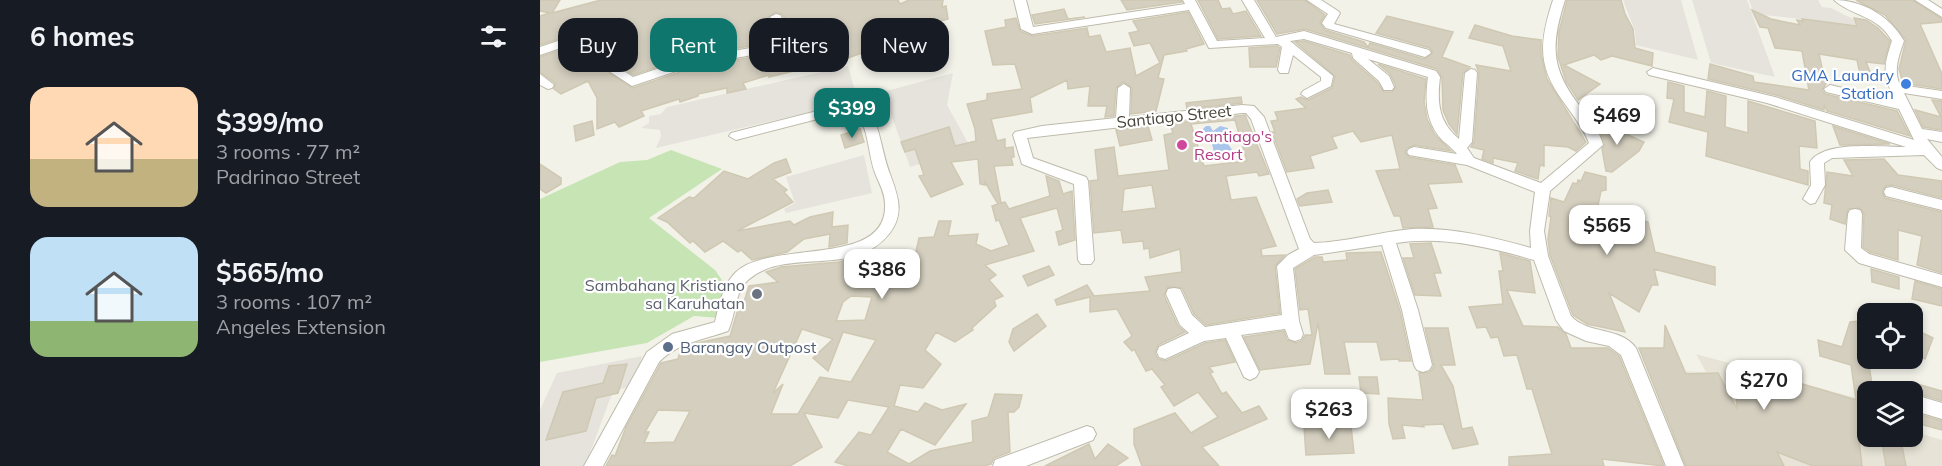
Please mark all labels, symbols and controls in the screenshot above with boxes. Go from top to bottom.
chip: Buy [558,18,638,72]
chip: Rent [650,18,737,72]
chip: Filters [749,18,849,72]
chip: New [861,18,949,72]
text: 6 homes [30,20,134,53]
icon: filters [477,20,510,53]
place label: GMA Laundry Station [1791,65,1894,103]
marker: GMA Laundry Station [1899,77,1913,91]
pin: $399 [816,88,888,139]
text: $399 [828,95,876,120]
pin: $469 [1581,95,1653,146]
street label: Santiago Street [1116,100,1233,132]
text: $469 [1593,102,1641,127]
text: $399/mo [216,106,324,139]
icon: home [78,111,150,183]
place label: Santiago's Resort [1194,126,1272,164]
marker: Santiago's Resort [1175,138,1189,152]
text: 3 rooms · 77 m² [216,139,360,164]
text: Padrinao Street [216,164,360,189]
pin: $565 [1571,205,1643,256]
text: $565 [1583,212,1631,237]
pin: $386 [846,249,918,300]
text: $565/mo [216,256,324,289]
text: $386 [858,256,906,281]
icon: home [78,261,150,333]
place label: Sambahang Kristiano sa Karuhatan [585,275,745,313]
marker: Sambahang Kristiano sa Karuhatan [750,287,764,301]
text: 3 rooms · 107 m² [216,289,372,314]
map controls [1857,303,1923,447]
button: locate [1857,303,1923,369]
text: Angeles Extension [216,314,386,339]
place label: Barangay Outpost [680,337,817,357]
marker: Barangay Outpost [661,340,675,354]
pin: $270 [1728,360,1800,411]
text: $270 [1740,367,1788,392]
button: layers [1857,381,1923,447]
pin: $263 [1293,389,1365,440]
text: $263 [1305,396,1353,421]

